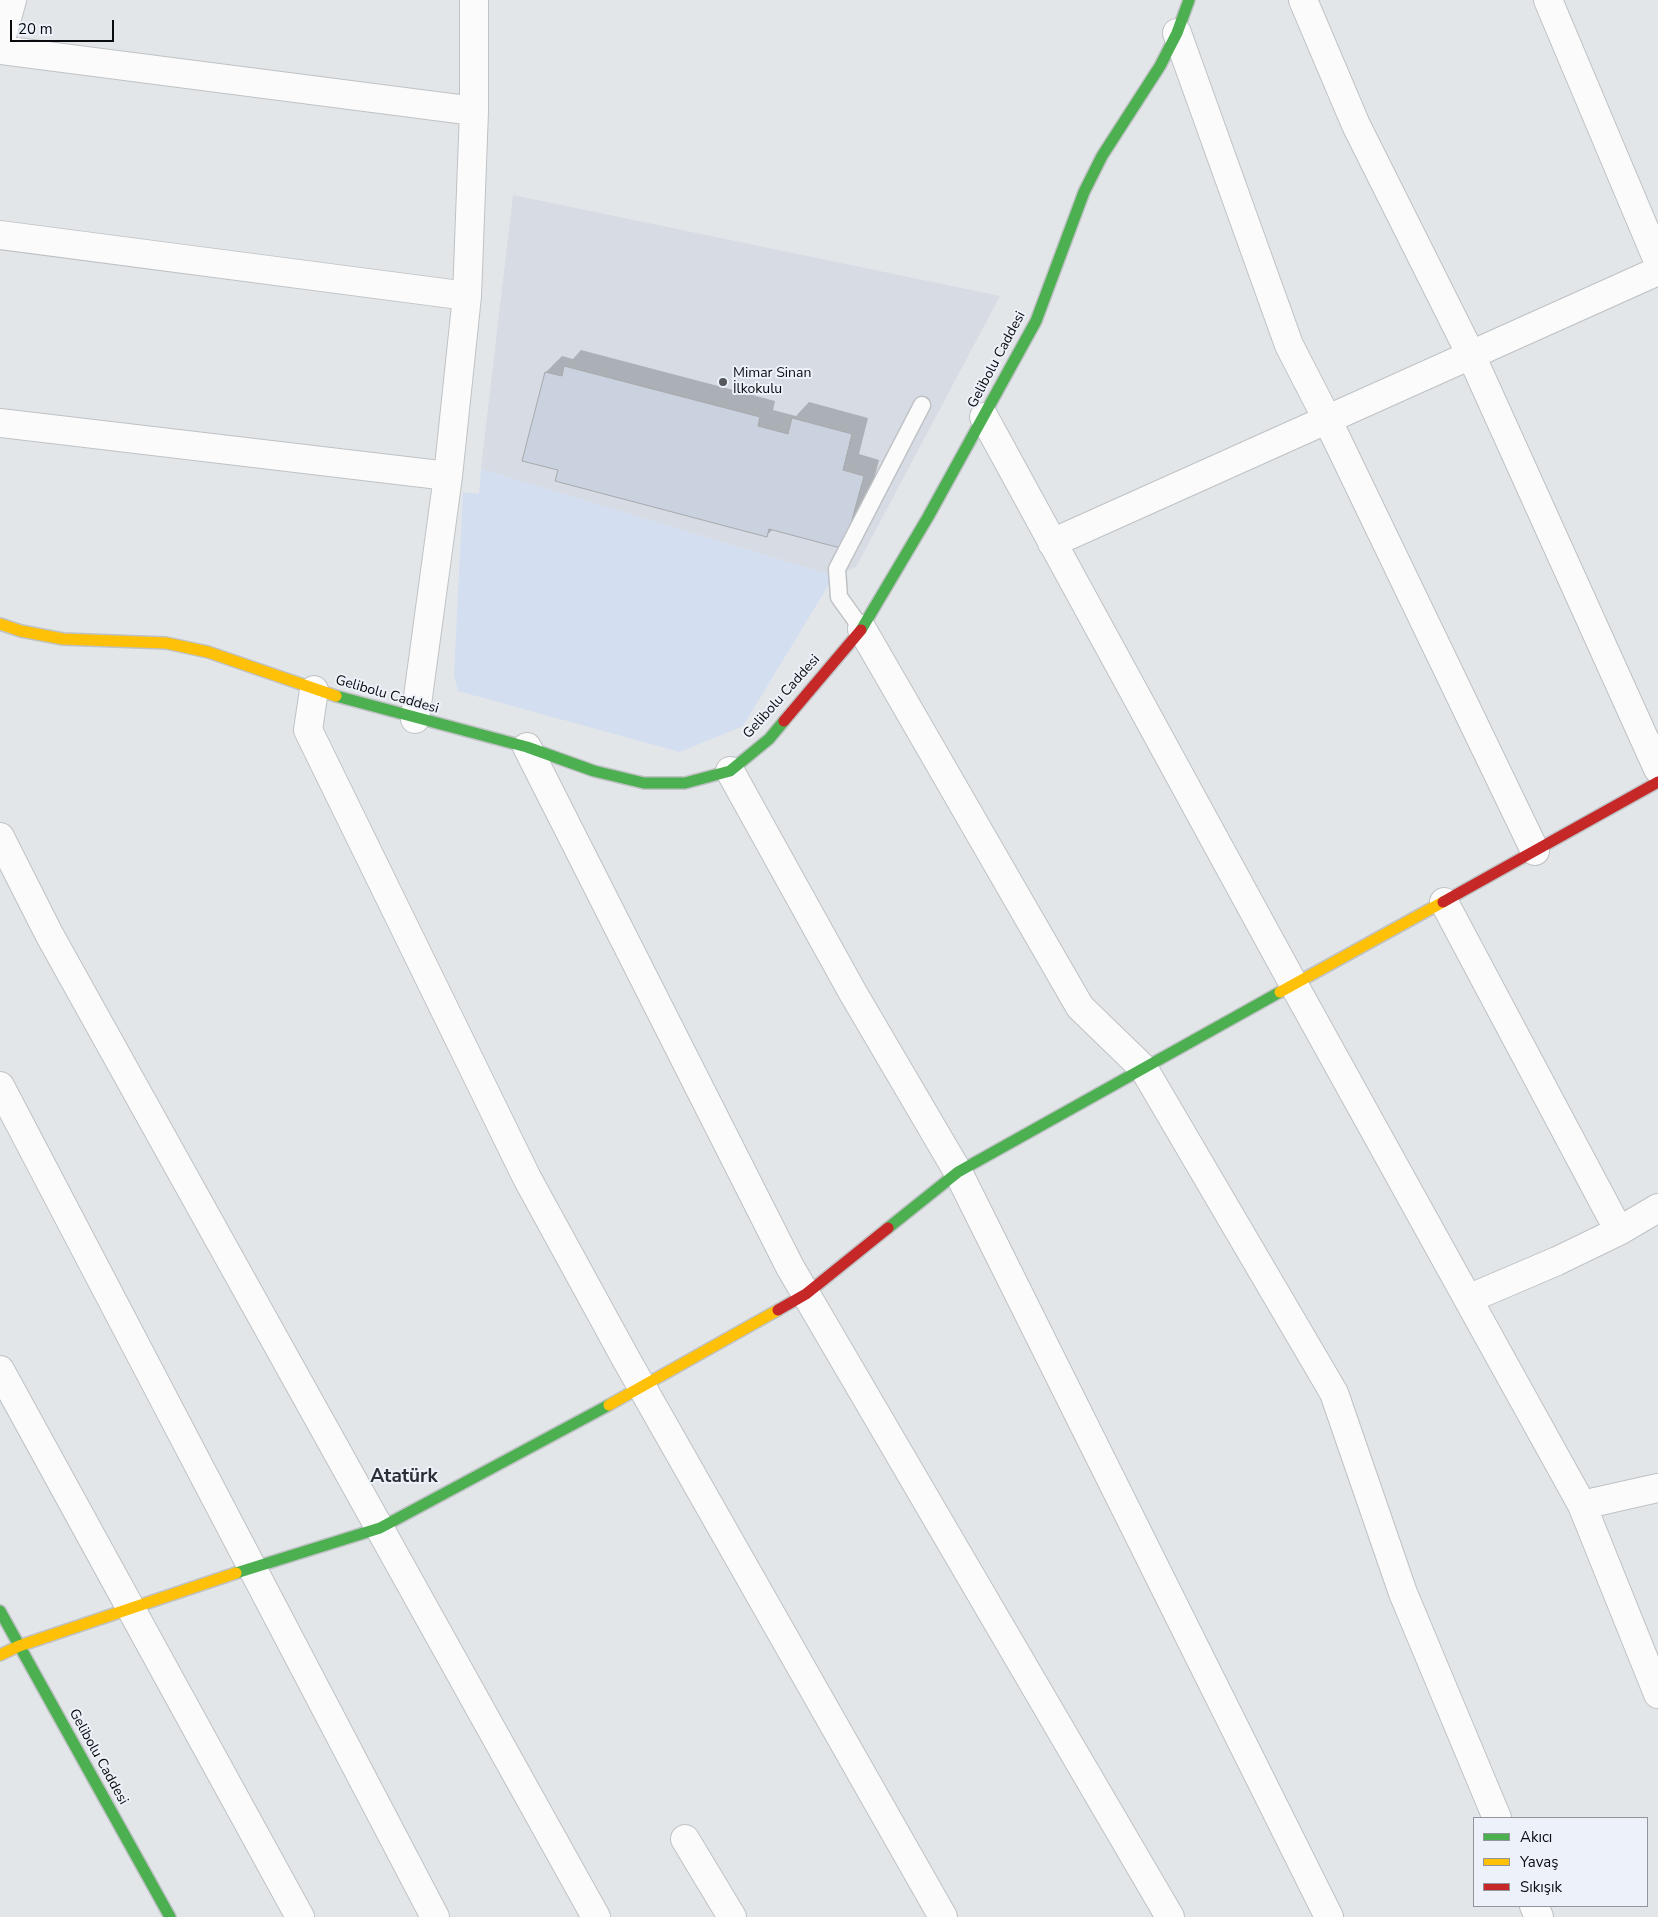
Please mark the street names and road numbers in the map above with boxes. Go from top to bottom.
street label: Gelibolu Caddesi [964,309,1030,411]
street label: Gelibolu Caddesi [740,652,824,742]
street label: Gelibolu Caddesi [333,672,441,718]
street label: Gelibolu Caddesi [65,1706,131,1808]

